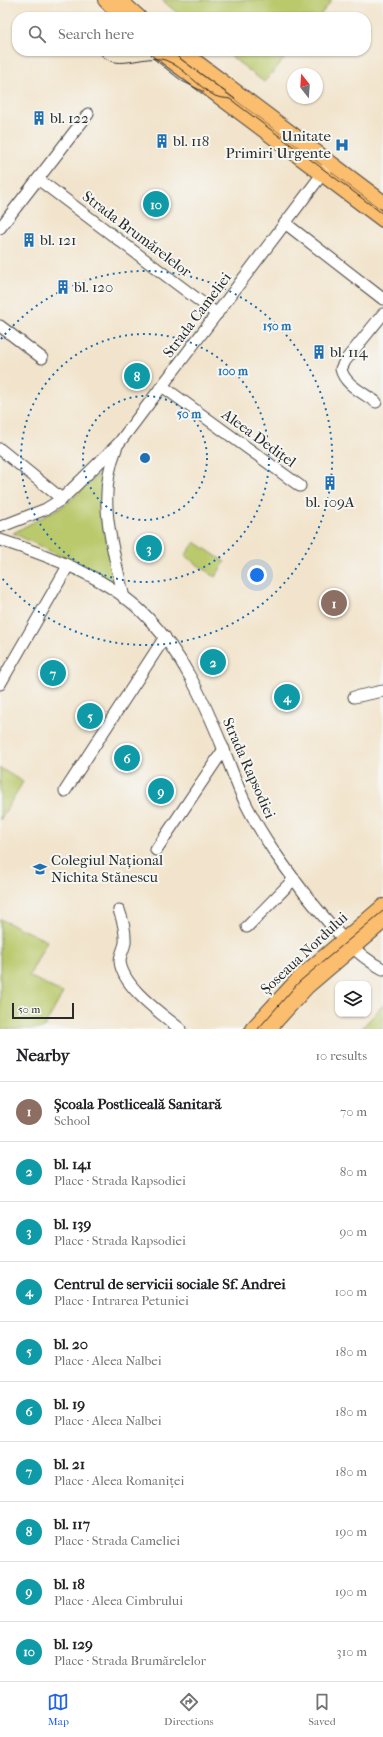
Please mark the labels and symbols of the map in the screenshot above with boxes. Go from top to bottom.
north arrow [287,68,323,104]
place label: bl. 122 [49,109,89,127]
building icon: bl. 122 [31,110,47,126]
place label: Unitate Primiri Urgente [225,127,332,162]
place label: bl. 118 [172,132,209,150]
building icon: bl. 118 [154,133,170,149]
hospital icon: Unitate Primiri Urgente [334,137,350,153]
street label: Strada Brumărelelor [79,187,196,281]
pin: 10 [143,189,169,219]
place label: bl. 121 [39,231,76,249]
building icon: bl. 121 [21,232,37,248]
street label: Strada Cameliei [159,268,235,361]
place label: bl. 120 [73,278,113,296]
building icon: bl. 120 [55,279,71,295]
text: 150 m [263,319,292,333]
place label: bl. 114 [329,343,369,361]
building icon: bl. 114 [311,344,327,360]
pin: 8 [124,361,150,391]
text: 100 m [218,364,249,378]
street label: Aleea Dedițel [218,405,300,471]
text: 50 m [177,407,202,421]
centre of rings [138,451,152,465]
building icon: bl. 109A [322,475,338,491]
place label: bl. 109A [304,493,355,511]
pin: 3 [136,533,162,563]
your location [247,565,267,585]
pin: 1 [321,588,347,618]
pin: 2 [200,647,226,677]
pin: 7 [40,658,66,688]
pin: 4 [274,682,300,712]
pin: 5 [77,701,103,731]
street label: Strada Rapsodiei [219,715,279,822]
pin: 6 [114,743,140,773]
pin: 9 [148,776,174,806]
place label: Colegiul Național Nichita Stănescu [51,851,163,886]
school or university icon: Colegiul Național Nichita Stănescu [32,861,48,877]
street label: Șoseaua Nordului [257,908,352,998]
scale bar [12,1001,74,1020]

